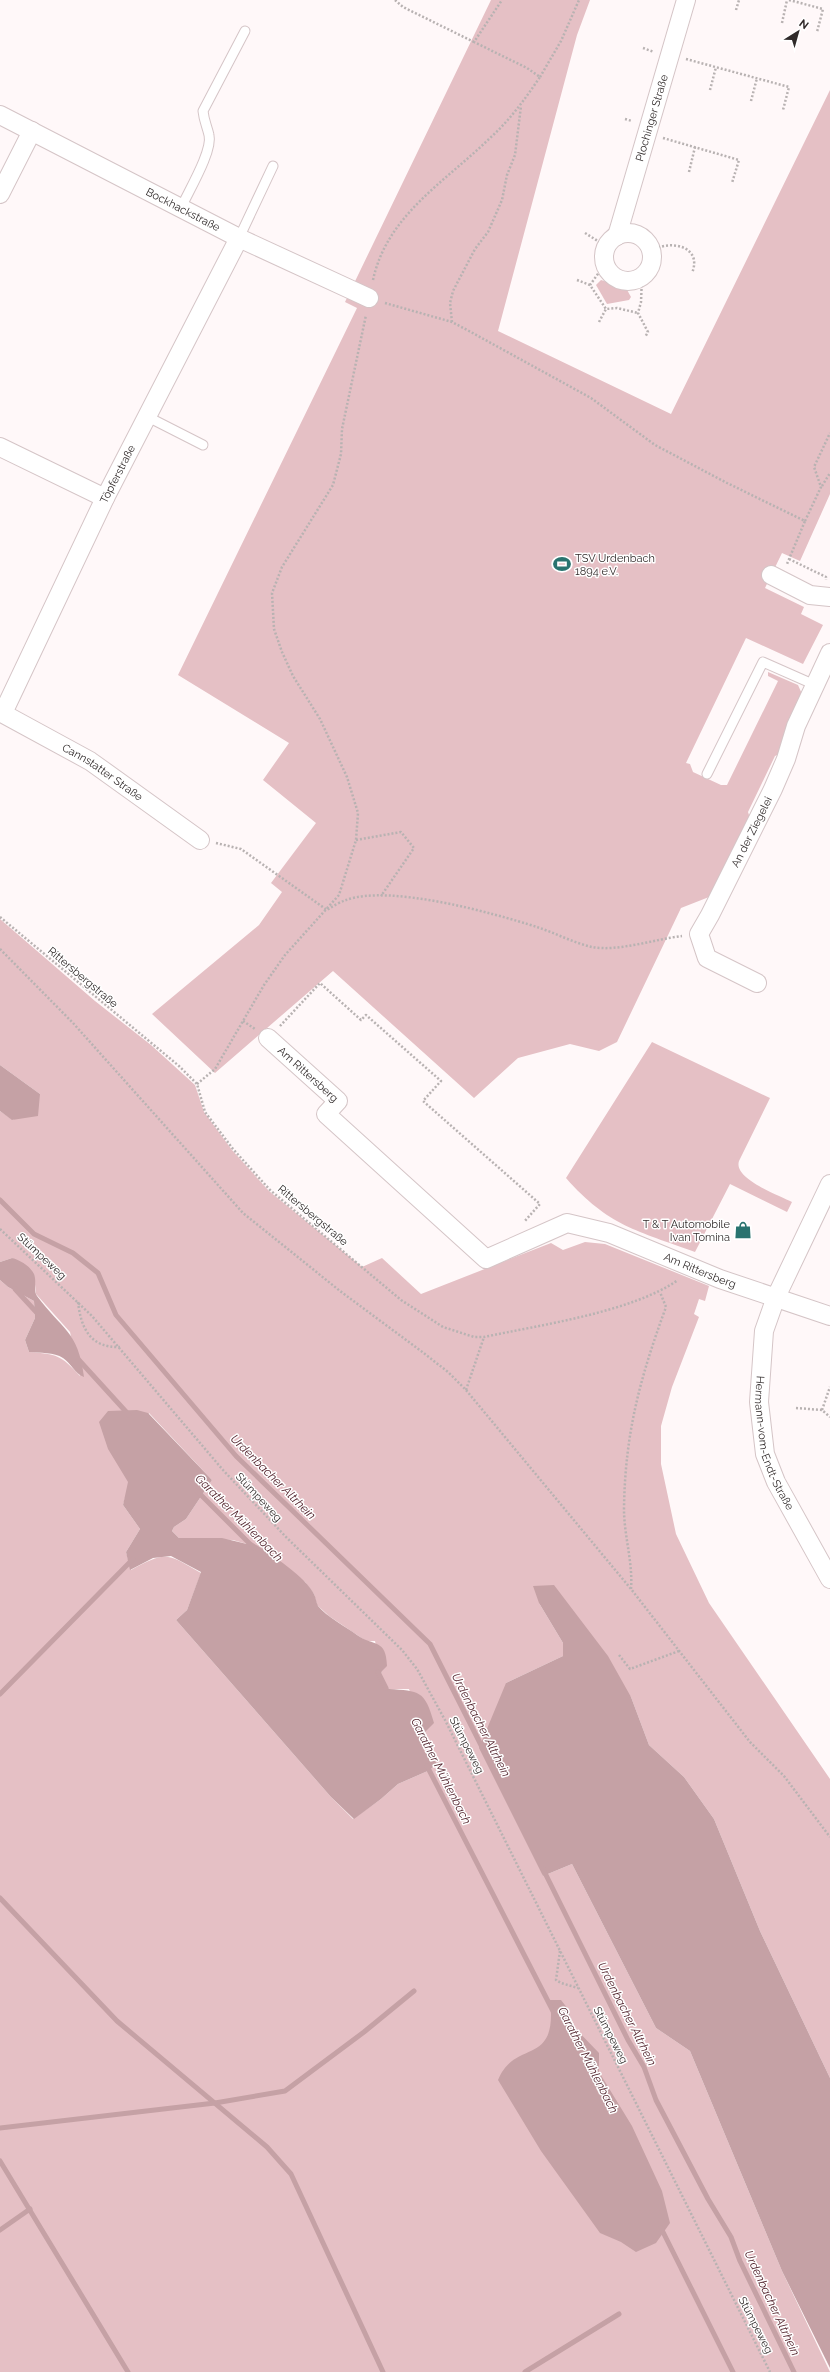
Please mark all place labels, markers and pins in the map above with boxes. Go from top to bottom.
place label: TSV Urdenbach 1894 e.V. [575,552,655,578]
sports icon: TSV Urdenbach 1894 e.V. [552,554,572,574]
place label: T & T Automobile Ivan Tomina [643,1218,731,1244]
shop icon: T & T Automobile Ivan Tomina [733,1220,753,1240]

